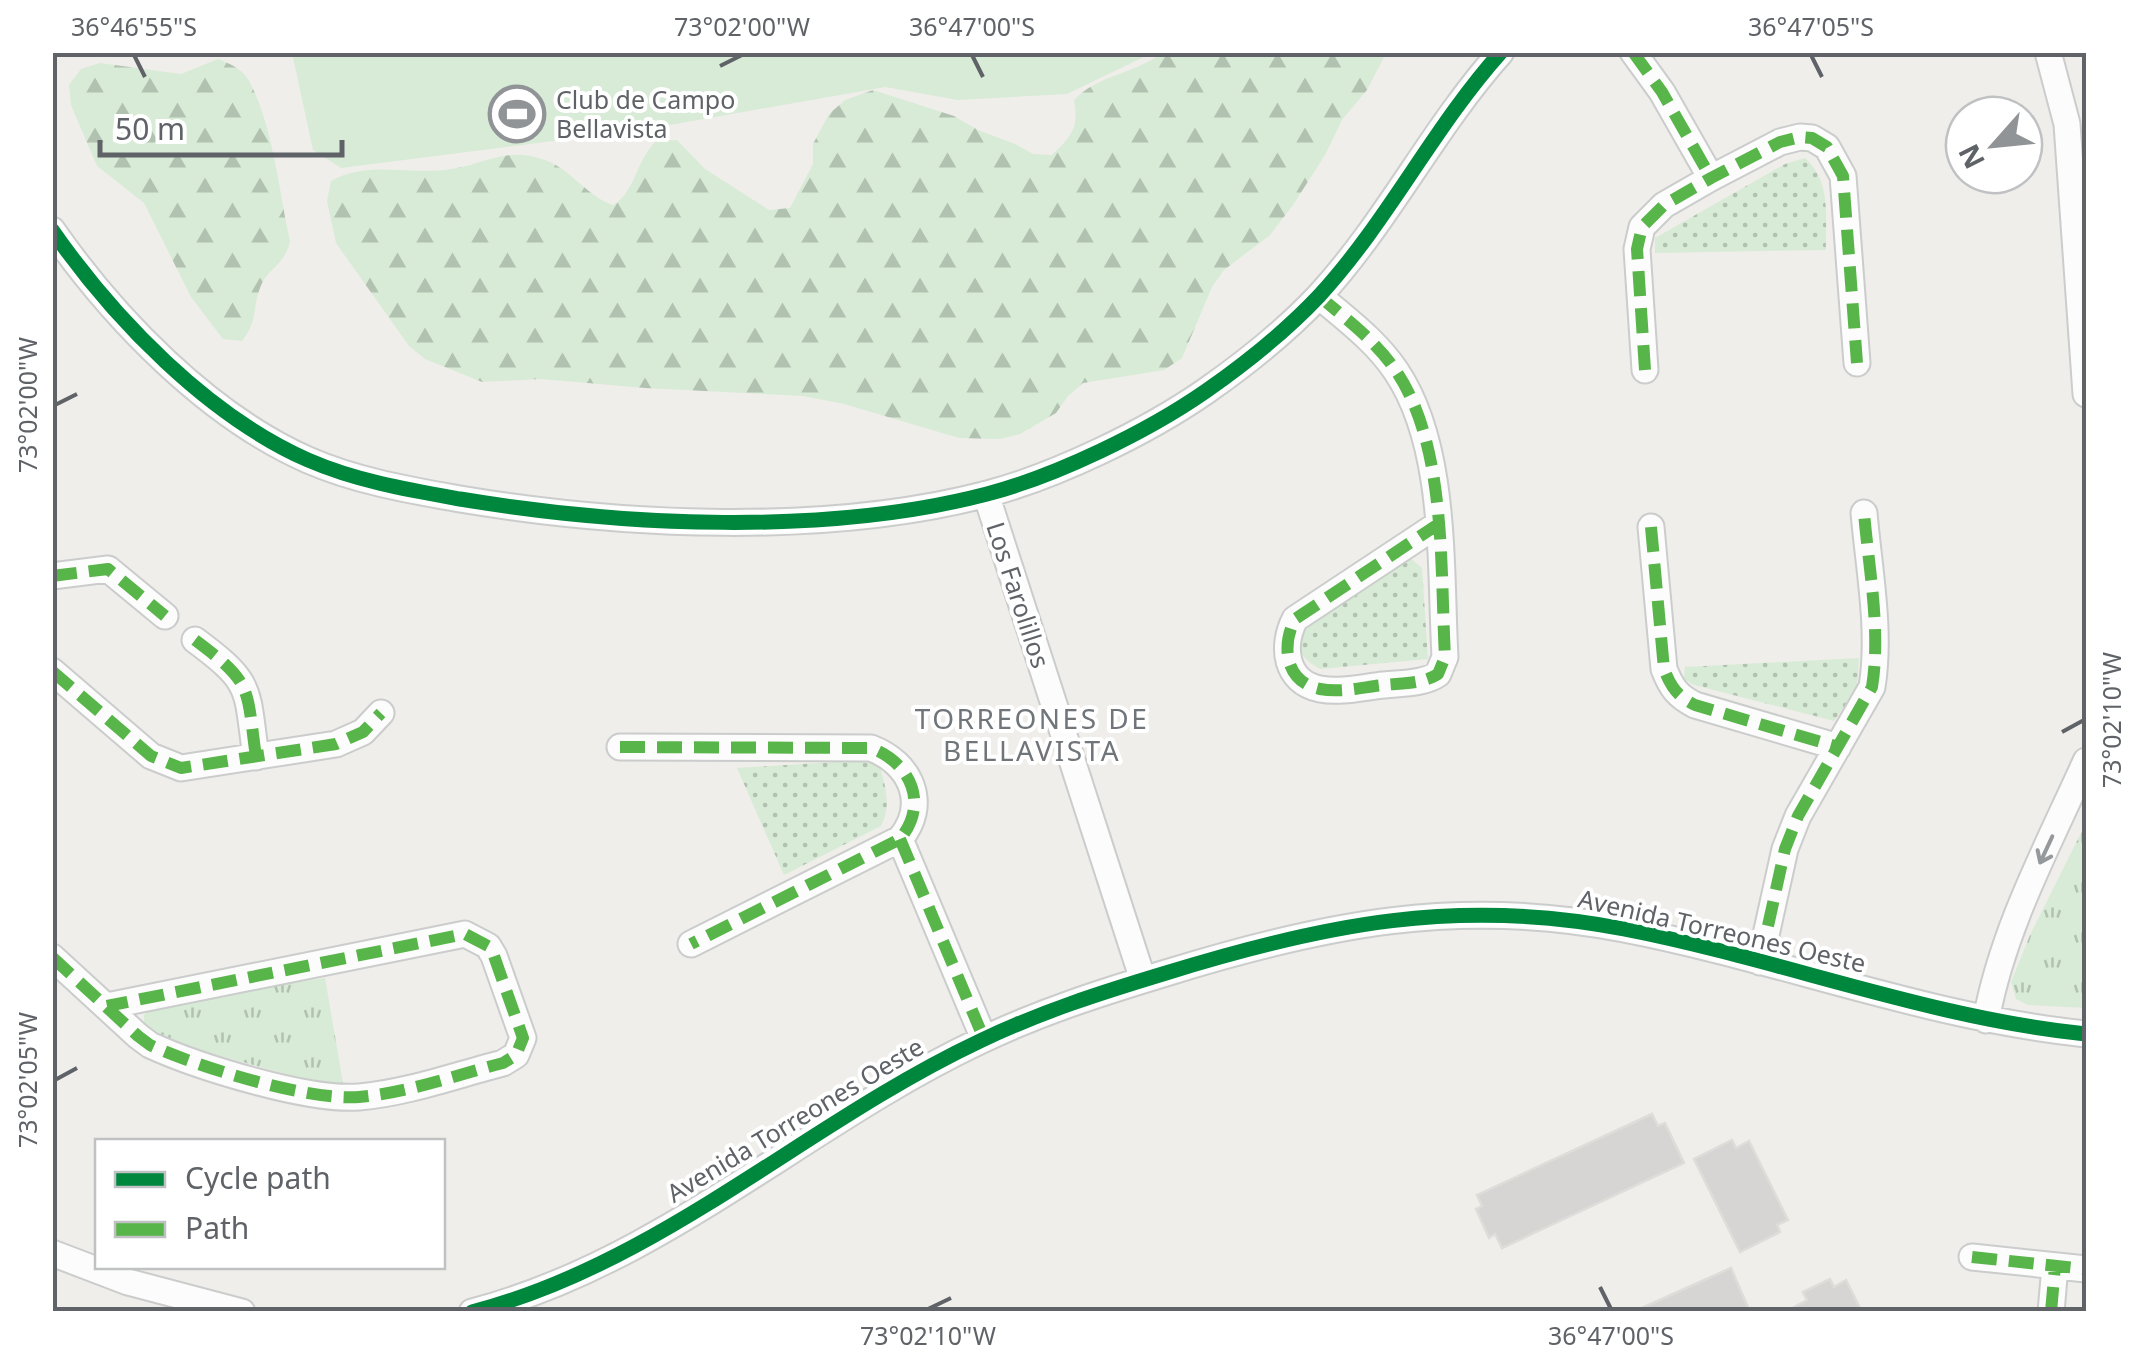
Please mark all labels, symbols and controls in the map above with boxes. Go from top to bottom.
text: 36°46'55"S [71,9,197,43]
text: 73°02'00"W [674,9,810,43]
text: 36°47'00"S [909,9,1035,43]
text: 36°47'05"S [1748,9,1874,43]
place label: Club de Campo Bellavista [556,82,735,145]
sports icon: Club de Campo Bellavista [487,84,547,144]
scale bar [100,95,342,157]
north arrow [1944,95,2044,195]
text: 50 m [115,108,185,149]
text: N [1949,138,1993,176]
text: 73°02'00"W [10,337,44,473]
street label: Los Farolillos [979,517,1059,672]
text: 73°02'10"W [2094,652,2128,788]
district label: TORREONES DE BELLAVISTA [915,699,1149,769]
one-way arrow [2035,834,2054,864]
street label: Avenida Torreones Oeste [1575,880,1869,980]
text: 73°02'05"W [10,1012,44,1148]
street label: Avenida Torreones Oeste [660,1029,929,1209]
legend [95,1139,445,1269]
text: Cycle path [185,1157,331,1198]
text: Path [185,1207,249,1248]
text: 73°02'10"W [860,1318,996,1352]
text: 36°47'00"S [1548,1318,1674,1352]

